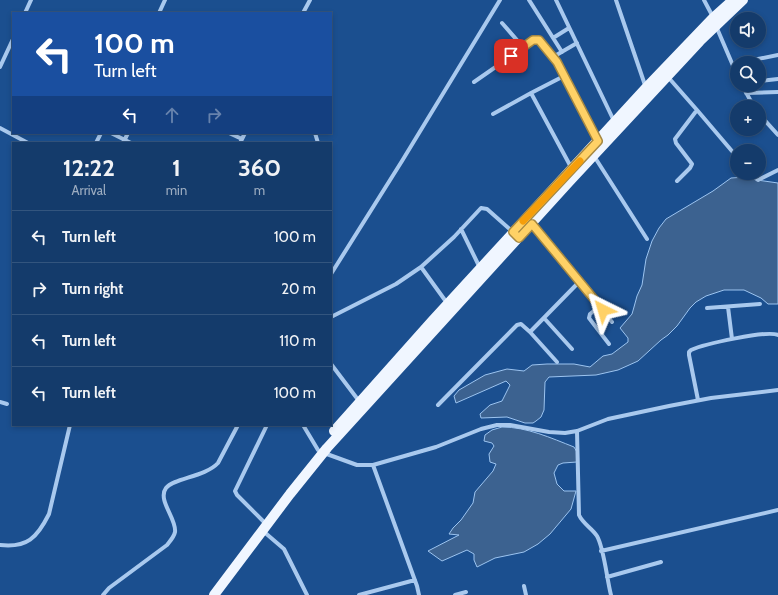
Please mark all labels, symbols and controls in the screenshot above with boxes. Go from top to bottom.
map controls [730,12,766,180]
button: sound [730,12,766,48]
text: 100 m [94,26,175,60]
icon: left [28,28,80,80]
pin [494,39,528,73]
icon: arrive [500,45,522,67]
button: search [730,56,766,92]
text: Turn left [94,60,157,82]
button: + [730,100,766,136]
icon: left [119,104,141,126]
icon: ahead [161,104,183,126]
icon: right [203,104,225,126]
button: − [730,144,766,180]
text: 12:22 [63,153,115,182]
text: 1 [172,153,181,182]
text: 360 [238,153,281,182]
text: Arrival [72,182,106,198]
text: min [166,182,187,198]
text: m [254,182,265,198]
icon: left [28,226,50,248]
text: Turn left [62,228,116,246]
text: 100 m [274,228,316,246]
icon: right [28,278,50,300]
text: Turn right [62,280,123,298]
text: 20 m [281,280,316,298]
position arrow [582,289,624,331]
icon: left [28,330,50,352]
text: Turn left [62,332,116,350]
text: 110 m [279,332,316,350]
icon: left [28,382,50,404]
text: Turn left [62,384,116,402]
text: 100 m [274,384,316,402]

